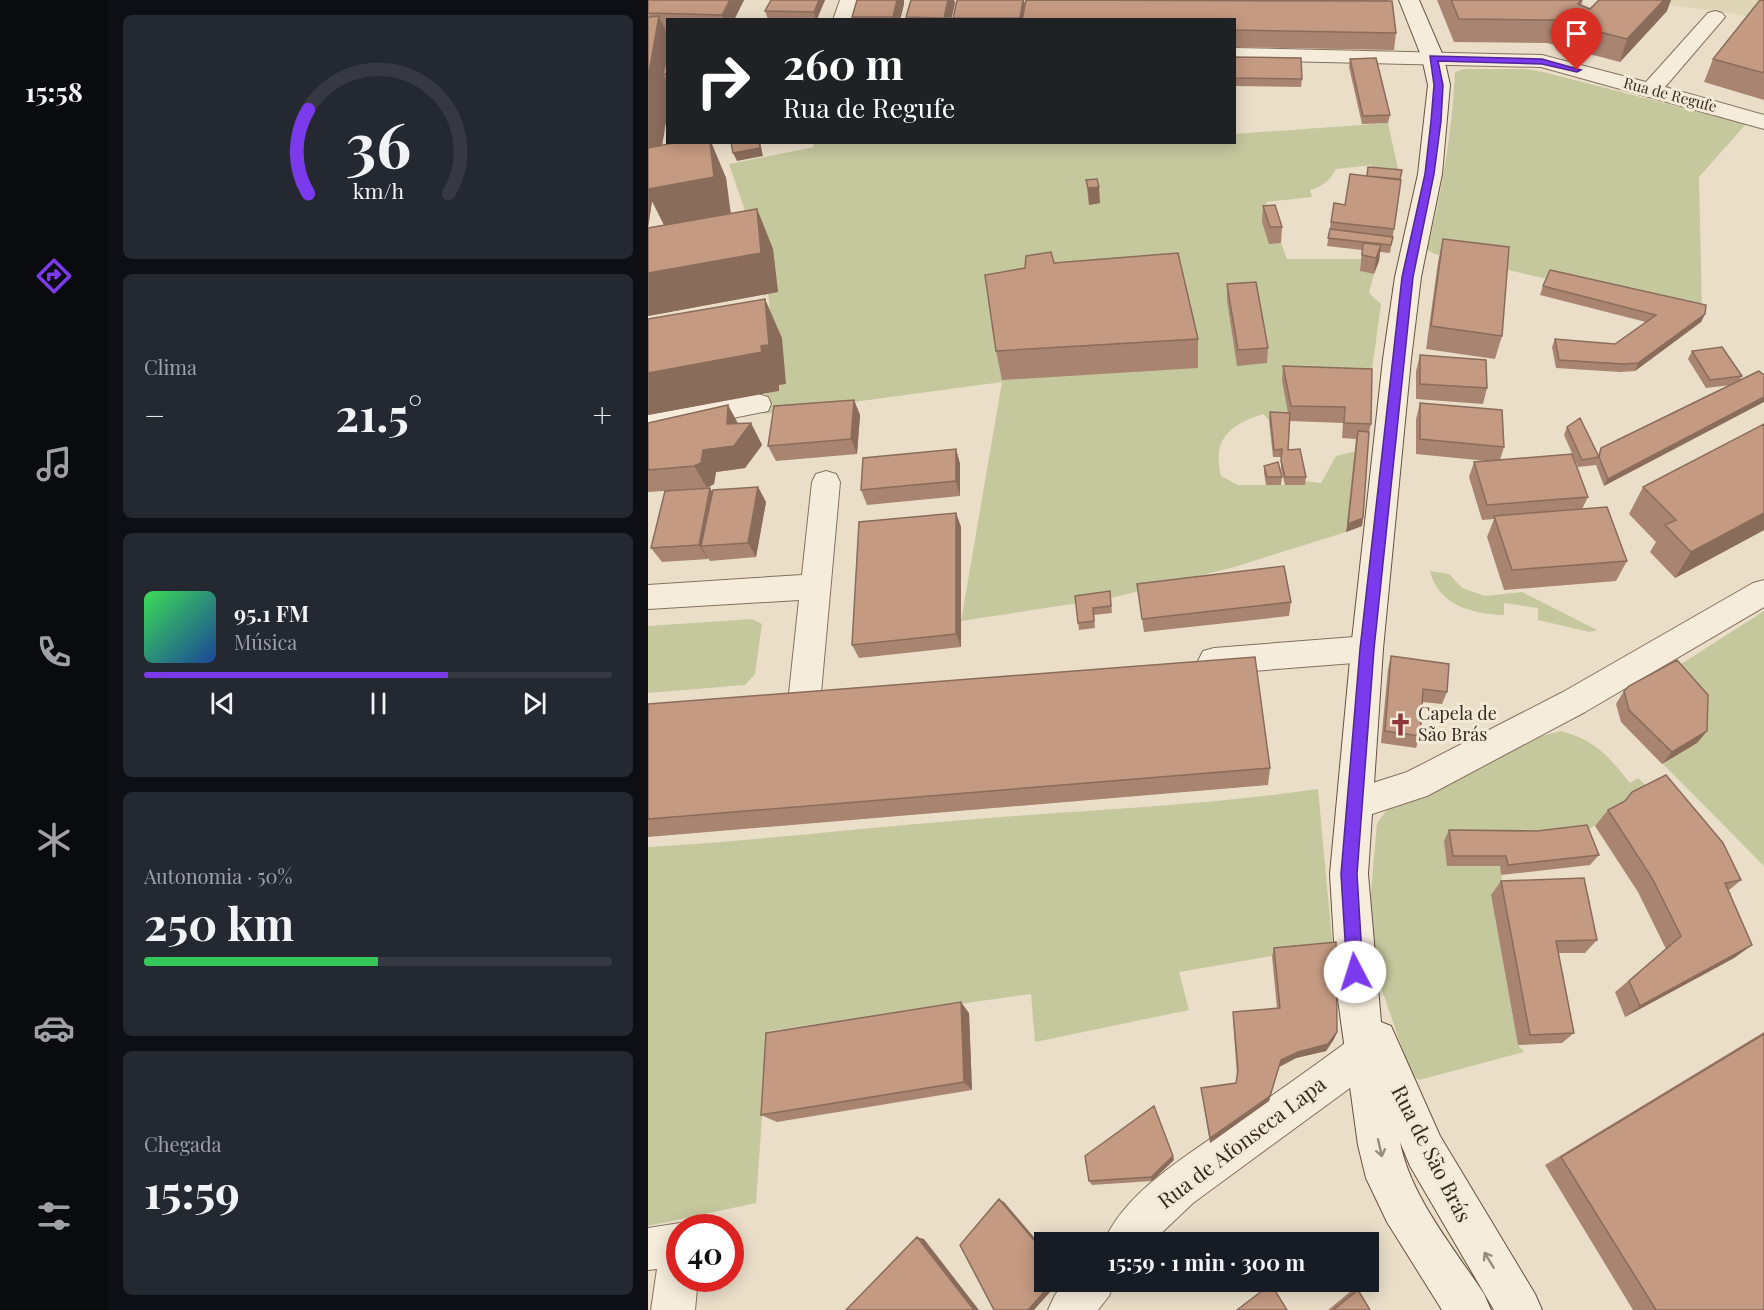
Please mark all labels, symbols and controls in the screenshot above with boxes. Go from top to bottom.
pin [1551,8,1602,70]
icon: arrive [1560,17,1593,50]
text: 260 m [783,35,903,91]
icon: right [684,42,762,120]
street label: Rua de Regufe [1621,72,1719,116]
text: 15:58 [25,73,83,109]
text: Rua de Regufe [783,89,955,125]
text: 36 [345,100,411,184]
text: km/h [352,176,404,204]
icon: directions [33,255,75,297]
text: Clima [144,353,197,380]
text: 21.5° [336,383,422,443]
text: − [144,392,165,436]
text: + [593,392,612,436]
icon: music [33,443,75,485]
text: 95.1 FM [234,598,309,628]
text: Música [234,628,297,655]
icon: phone [33,631,75,673]
icon: previous [206,687,239,720]
icon: pause [362,687,395,720]
icon: next [518,687,551,720]
place label: Capela de São Brás [1418,701,1497,746]
church icon: Capela de São Brás [1387,711,1413,737]
icon: climate [33,819,75,861]
text: Autonomia · 50% [144,862,292,889]
text: 250 km [144,892,294,952]
position arrow [1323,940,1387,1004]
icon: car [33,1007,75,1049]
street label: Rua de Afonseca Lapa [1151,1069,1331,1214]
street label: Rua de São Brás [1386,1080,1479,1226]
text: Chegada [144,1130,222,1157]
one-way arrow [1375,1138,1386,1157]
text: 15:59 [144,1160,240,1220]
icon: filters [33,1195,75,1237]
speed limit sign: 40 [666,1214,744,1292]
text: 15:59 · 1 min · 300 m [1108,1247,1305,1277]
one-way arrow [1482,1252,1494,1269]

